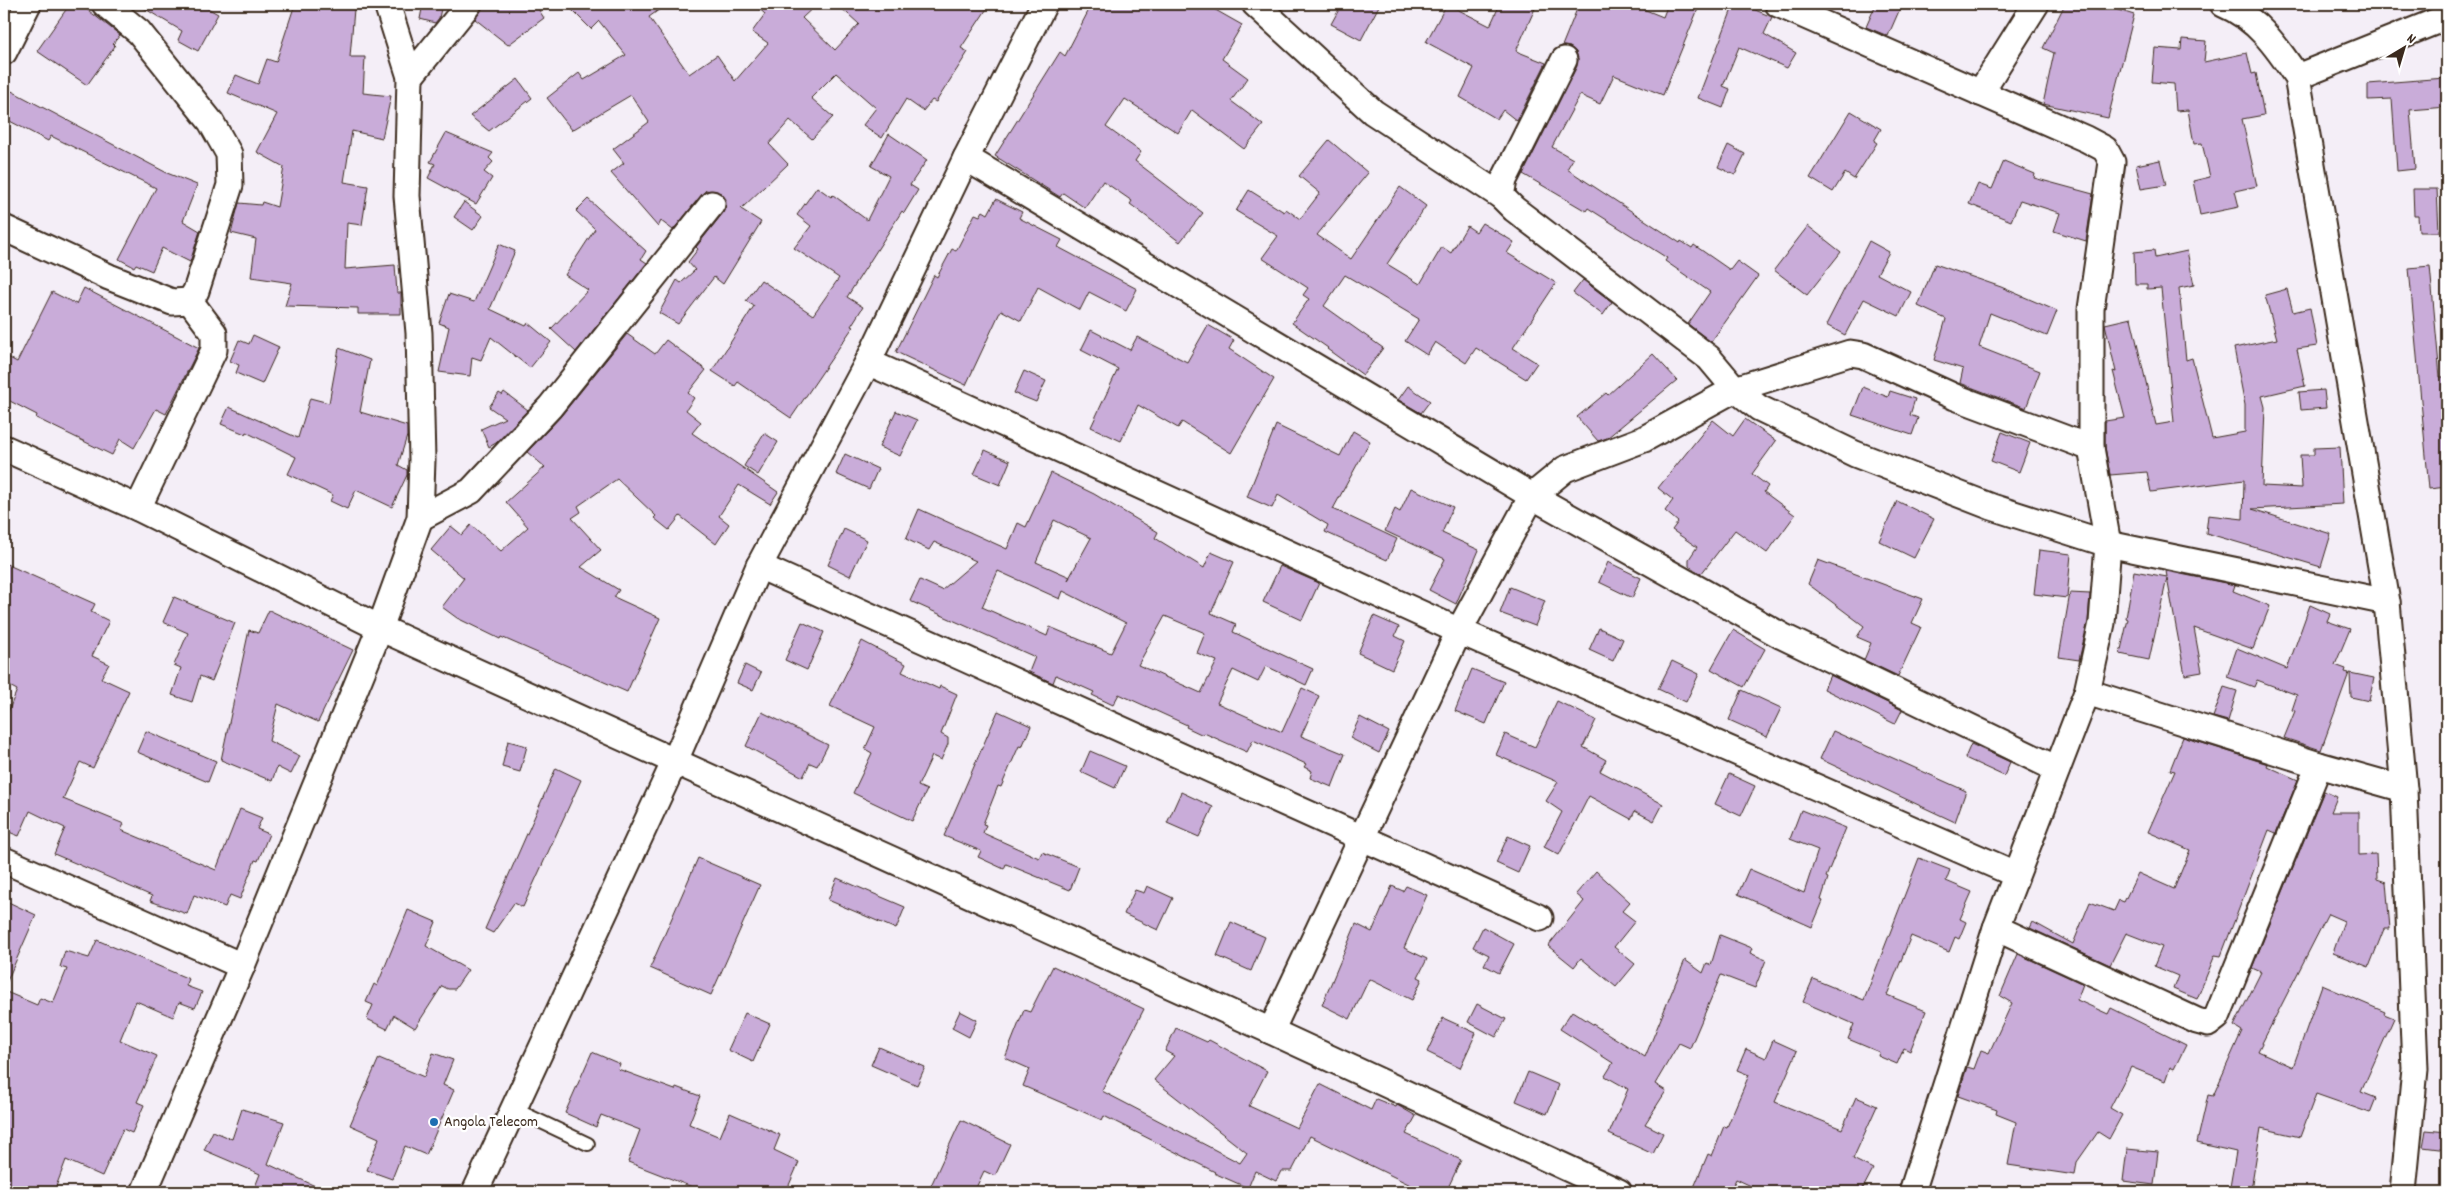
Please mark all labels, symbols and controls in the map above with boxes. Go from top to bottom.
north arrow [2378,22,2428,72]
text: N [2402,29,2420,49]
place label: Angola Telecom [444,1111,538,1134]
marker: Angola Telecom [428,1116,440,1128]

